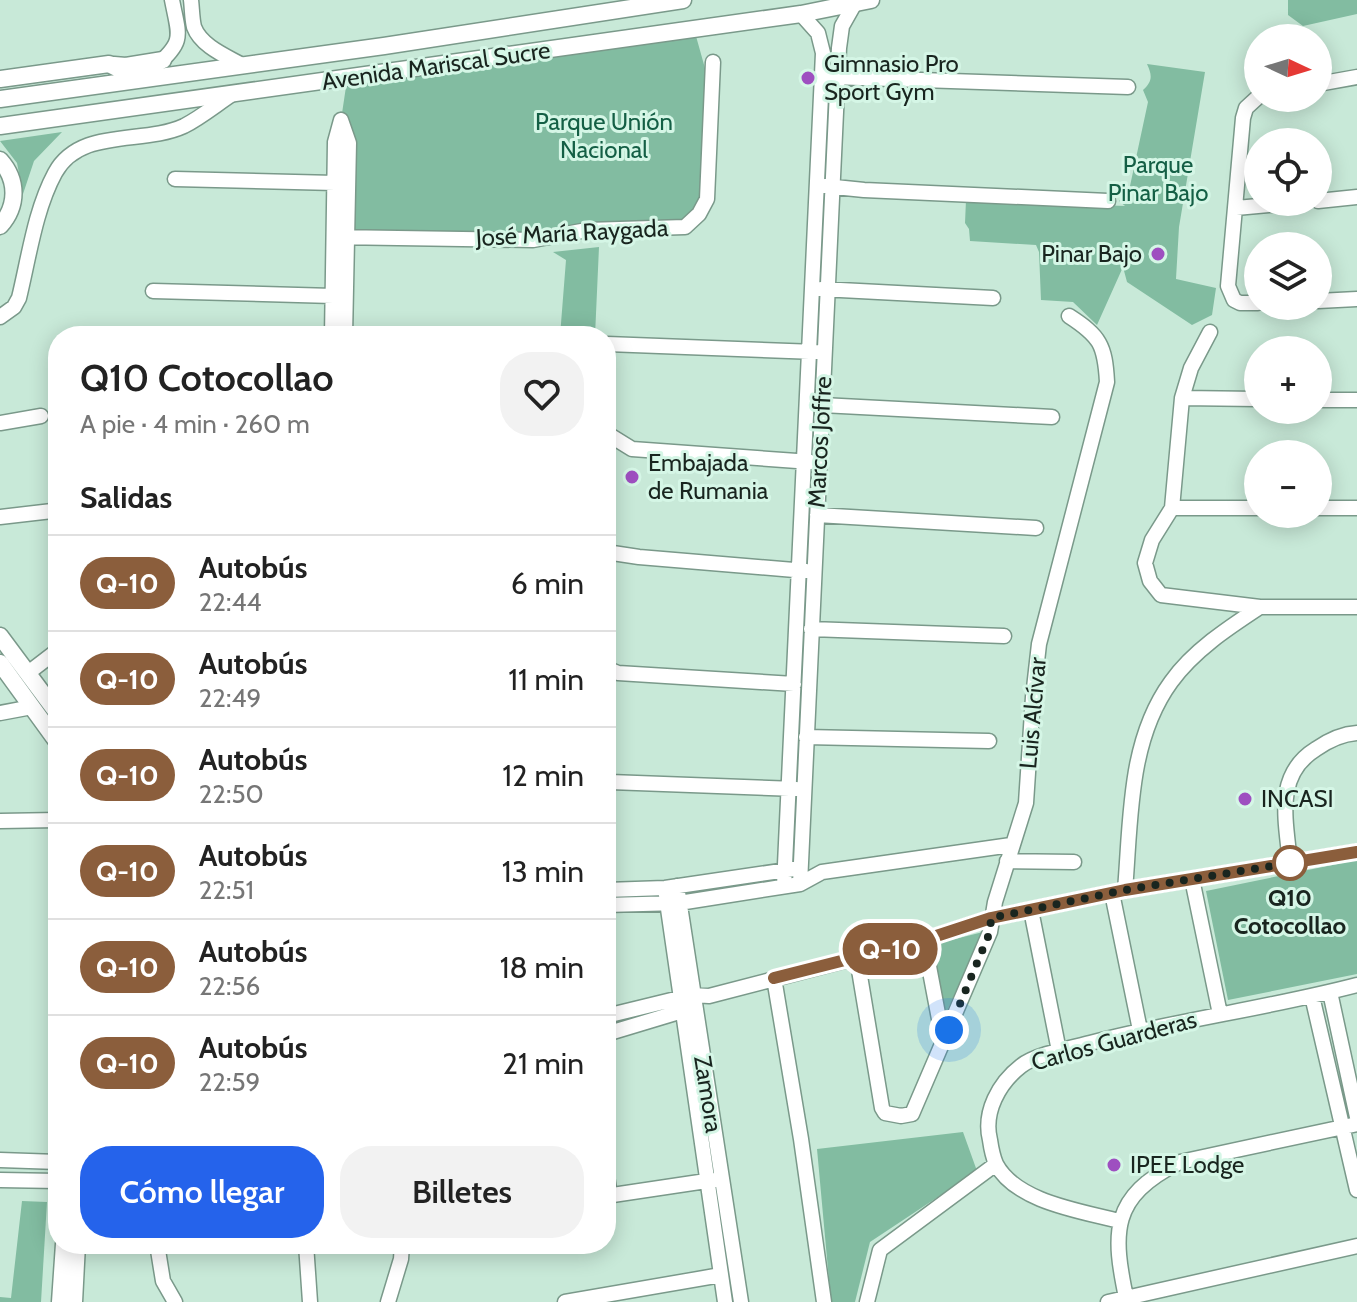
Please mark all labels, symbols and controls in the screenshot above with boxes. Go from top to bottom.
north arrow [1244,24,1332,112]
map controls [1244,24,1332,528]
street label: Avenida Mariscal Sucre [320,35,552,96]
place label: Gimnasio Pro Sport Gym [824,49,959,106]
marker: Gimnasio Pro Sport Gym [799,69,817,87]
park label: Parque Unión Nacional [535,107,673,164]
button: locate [1244,128,1332,216]
park label: Parque Pinar Bajo [1108,150,1208,207]
street label: José María Raygada [474,213,669,252]
button: layers [1244,232,1332,320]
place label: Pinar Bajo [1041,239,1142,268]
marker: Pinar Bajo [1149,245,1167,263]
button: + [1244,336,1332,424]
button: heart [500,352,584,436]
text: Q10 Cotocollao [80,354,334,401]
street label: Marcos Joffre [802,375,837,509]
text: A pie · 4 min · 260 m [80,408,310,440]
button: − [1244,440,1332,528]
place label: Embajada de Rumania [648,448,769,505]
marker: Embajada de Rumania [623,468,641,486]
text: Salidas [80,479,172,516]
text: Autobús [199,549,307,586]
text: 6 min [511,565,584,602]
text: Q-10 [96,566,159,600]
text: 22:44 [199,586,261,618]
text: Autobús [199,645,307,682]
street label: Luis Alcívar [1013,656,1052,770]
text: 11 min [508,661,584,698]
text: Q-10 [96,662,159,696]
text: 22:49 [199,682,261,714]
text: Autobús [199,741,307,778]
text: 12 min [502,757,584,794]
text: Q-10 [96,758,159,792]
text: 22:50 [199,778,264,810]
place label: INCASI [1261,784,1334,813]
marker: INCASI [1236,790,1254,808]
text: Autobús [199,837,307,874]
marker: Q10 Cotocollao [1273,846,1307,880]
text: 13 min [502,853,584,890]
text: Q-10 [96,854,159,888]
text: 22:51 [199,874,254,906]
place label: Q10 Cotocollao [1234,883,1347,940]
line badge: Q-10 [834,923,946,975]
text: Q-10 [859,932,921,966]
text: Autobús [199,933,307,970]
text: 18 min [500,949,584,986]
text: Q-10 [96,950,159,984]
text: 22:56 [199,970,260,1002]
street label: Carlos Guarderas [1028,1005,1200,1076]
your location [929,1010,969,1050]
text: Autobús [199,1029,307,1066]
text: 21 min [502,1045,584,1082]
text: Q-10 [96,1046,159,1080]
street label: Zamora [688,1053,729,1135]
text: 22:59 [199,1066,260,1098]
button: Cómo llegar [80,1146,324,1238]
button: Billetes [340,1146,584,1238]
place label: IPEE Lodge [1130,1150,1244,1179]
marker: IPEE Lodge [1105,1156,1123,1174]

